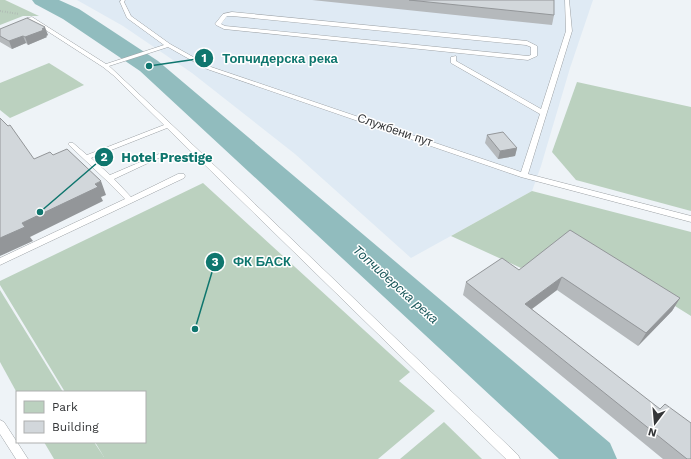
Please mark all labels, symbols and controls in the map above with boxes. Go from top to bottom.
callout: Топчидерска река [194,46,345,71]
text: 1 [201,51,207,65]
text: Топчидерска река [222,51,339,66]
street label: Службени пут [355,111,435,150]
callout: Hotel Prestige [94,145,221,170]
text: 2 [100,150,108,164]
text: Hotel Prestige [121,150,213,165]
water label: Топчидерска река [350,242,441,327]
callout: ФК БАСК [205,249,299,274]
text: ФК БАСК [233,254,291,269]
text: 3 [211,255,219,269]
legend [16,391,146,443]
text: Park [52,400,78,414]
north arrow [635,403,675,443]
text: Building [52,420,99,434]
text: N [647,425,658,440]

